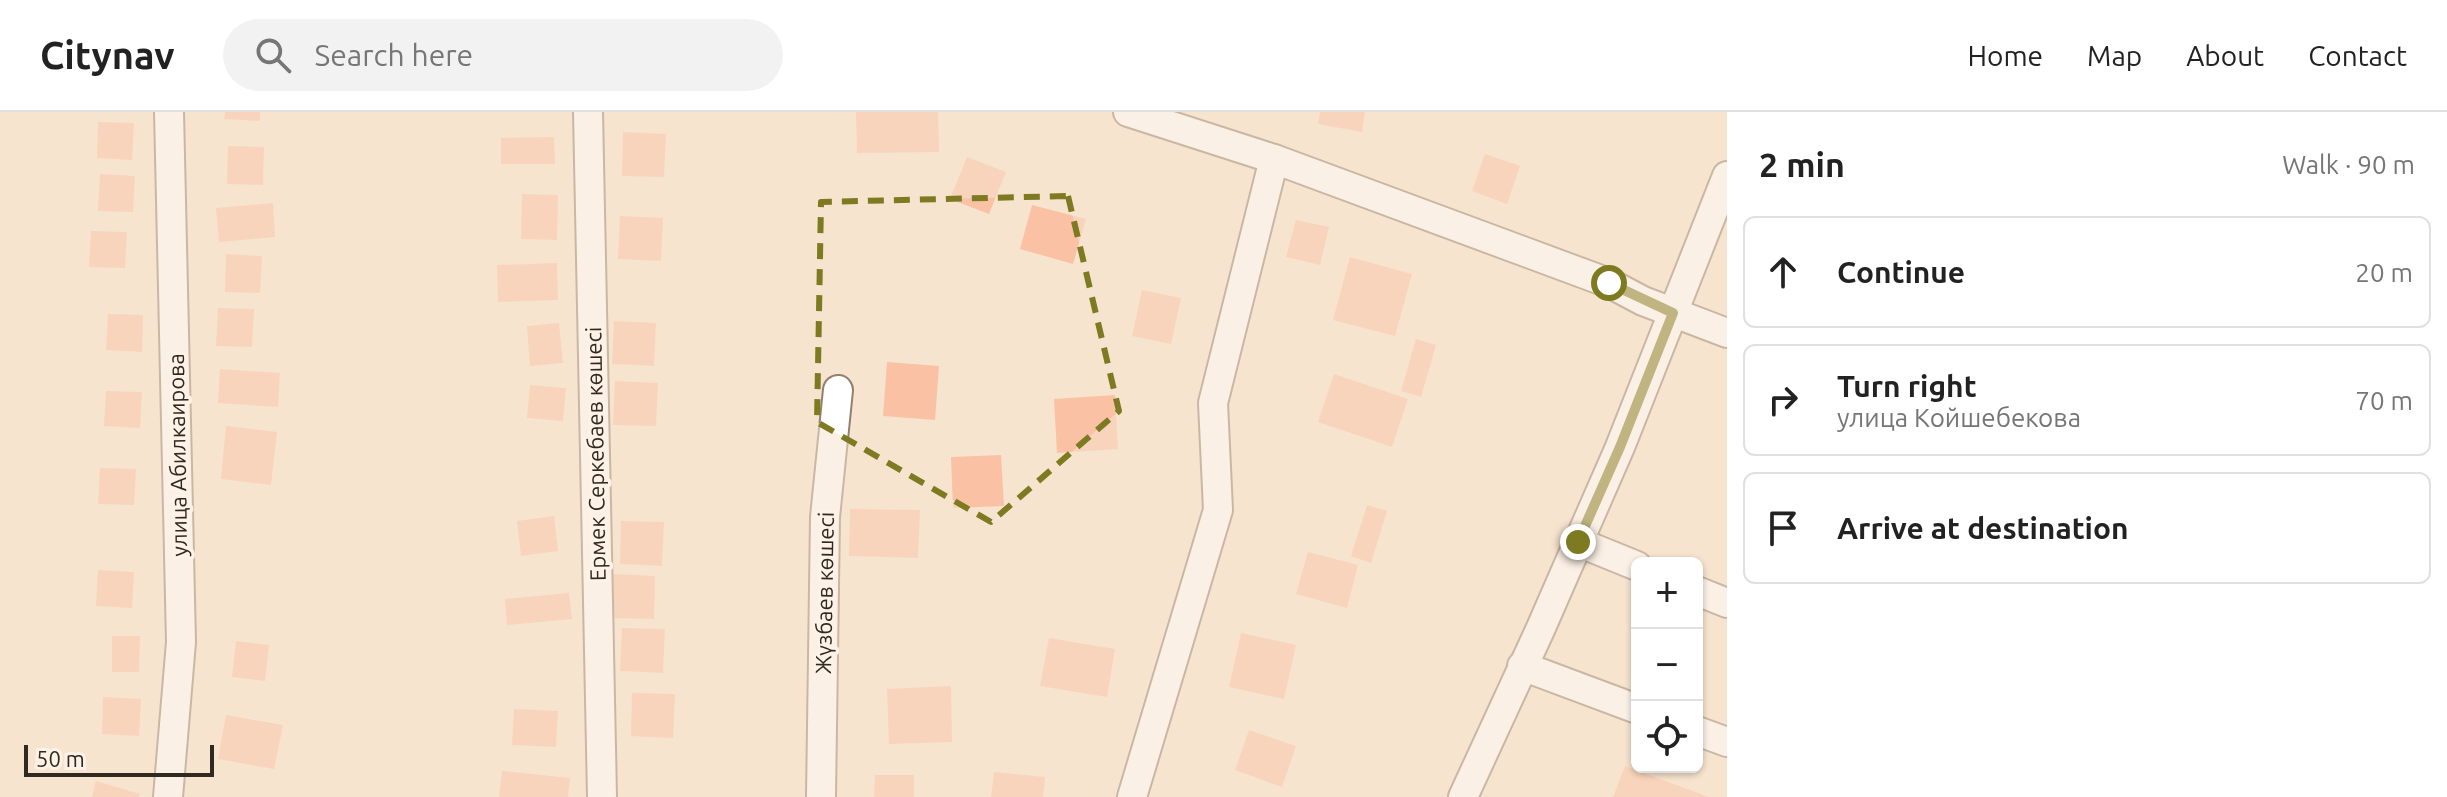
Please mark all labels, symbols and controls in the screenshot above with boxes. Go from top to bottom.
search box [223,19,783,91]
icon: search [251,33,295,77]
text: Citynav [40,34,175,76]
text: Search here [315,38,473,72]
text: Home [1968,40,2043,71]
text: Map [2087,40,2142,71]
text: About [2186,40,2264,71]
text: Contact [2308,40,2407,71]
text: 2 min [1759,145,1845,183]
text: Walk · 90 m [2282,150,2415,179]
icon: ahead [1761,250,1805,294]
text: Continue [1837,255,1965,289]
text: 20 m [2355,258,2413,287]
route start [1591,265,1627,301]
street label: Ермек Серкебаев көшесі [580,327,610,581]
street label: улица Абилкаирова [163,353,191,557]
text: Turn right [1837,369,1977,403]
icon: right [1761,378,1805,422]
text: 70 m [2355,386,2413,415]
text: улица Койшебекова [1837,403,2081,432]
icon: arrive [1761,506,1805,550]
text: Arrive at destination [1837,511,2129,545]
street label: Жүзбаев көшесі [810,512,838,674]
route end [1560,524,1596,560]
map controls [1631,557,1703,773]
button: + [1631,557,1703,629]
button: − [1631,629,1703,701]
button: locate [1631,701,1703,773]
scale bar [24,741,214,777]
text: 50 m [36,746,85,771]

